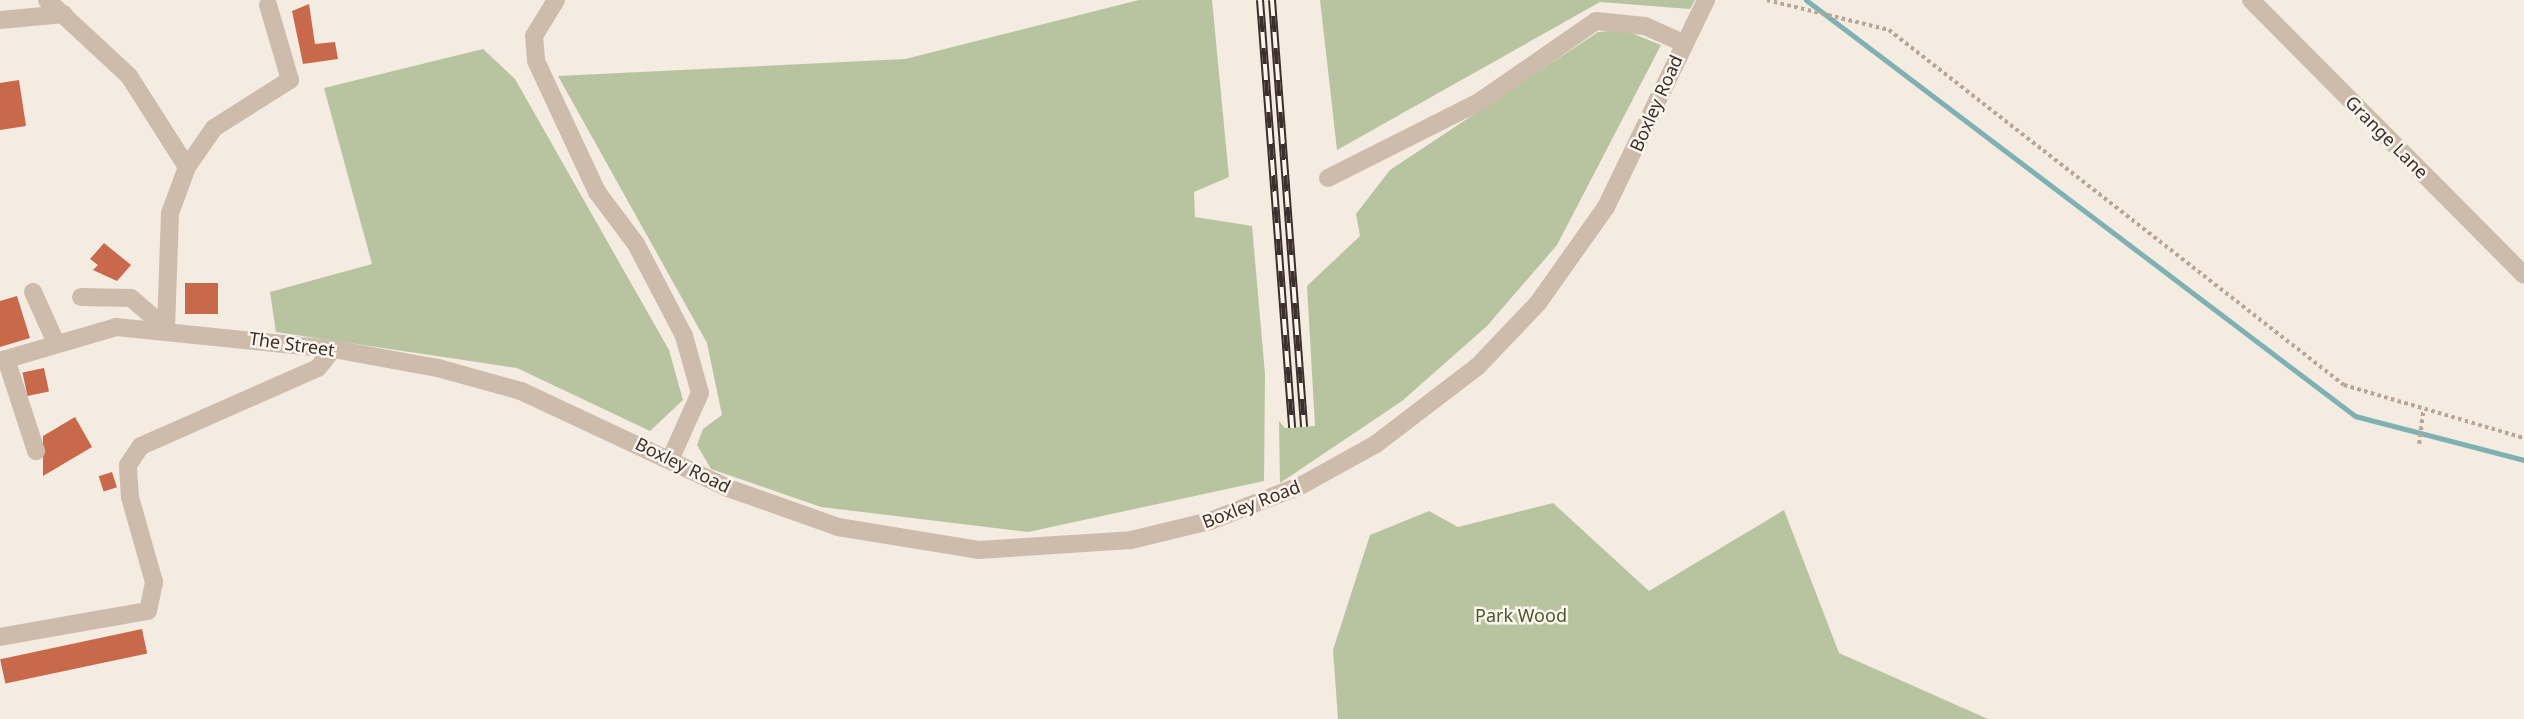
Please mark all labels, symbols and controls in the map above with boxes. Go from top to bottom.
street label: Boxley Road [1625,51,1687,155]
street label: Grange Lane [2341,91,2433,183]
street label: The Street [248,327,336,361]
street label: Boxley Road [632,433,734,497]
street label: Boxley Road [1199,475,1303,533]
park label: Park Wood [1475,604,1567,626]

